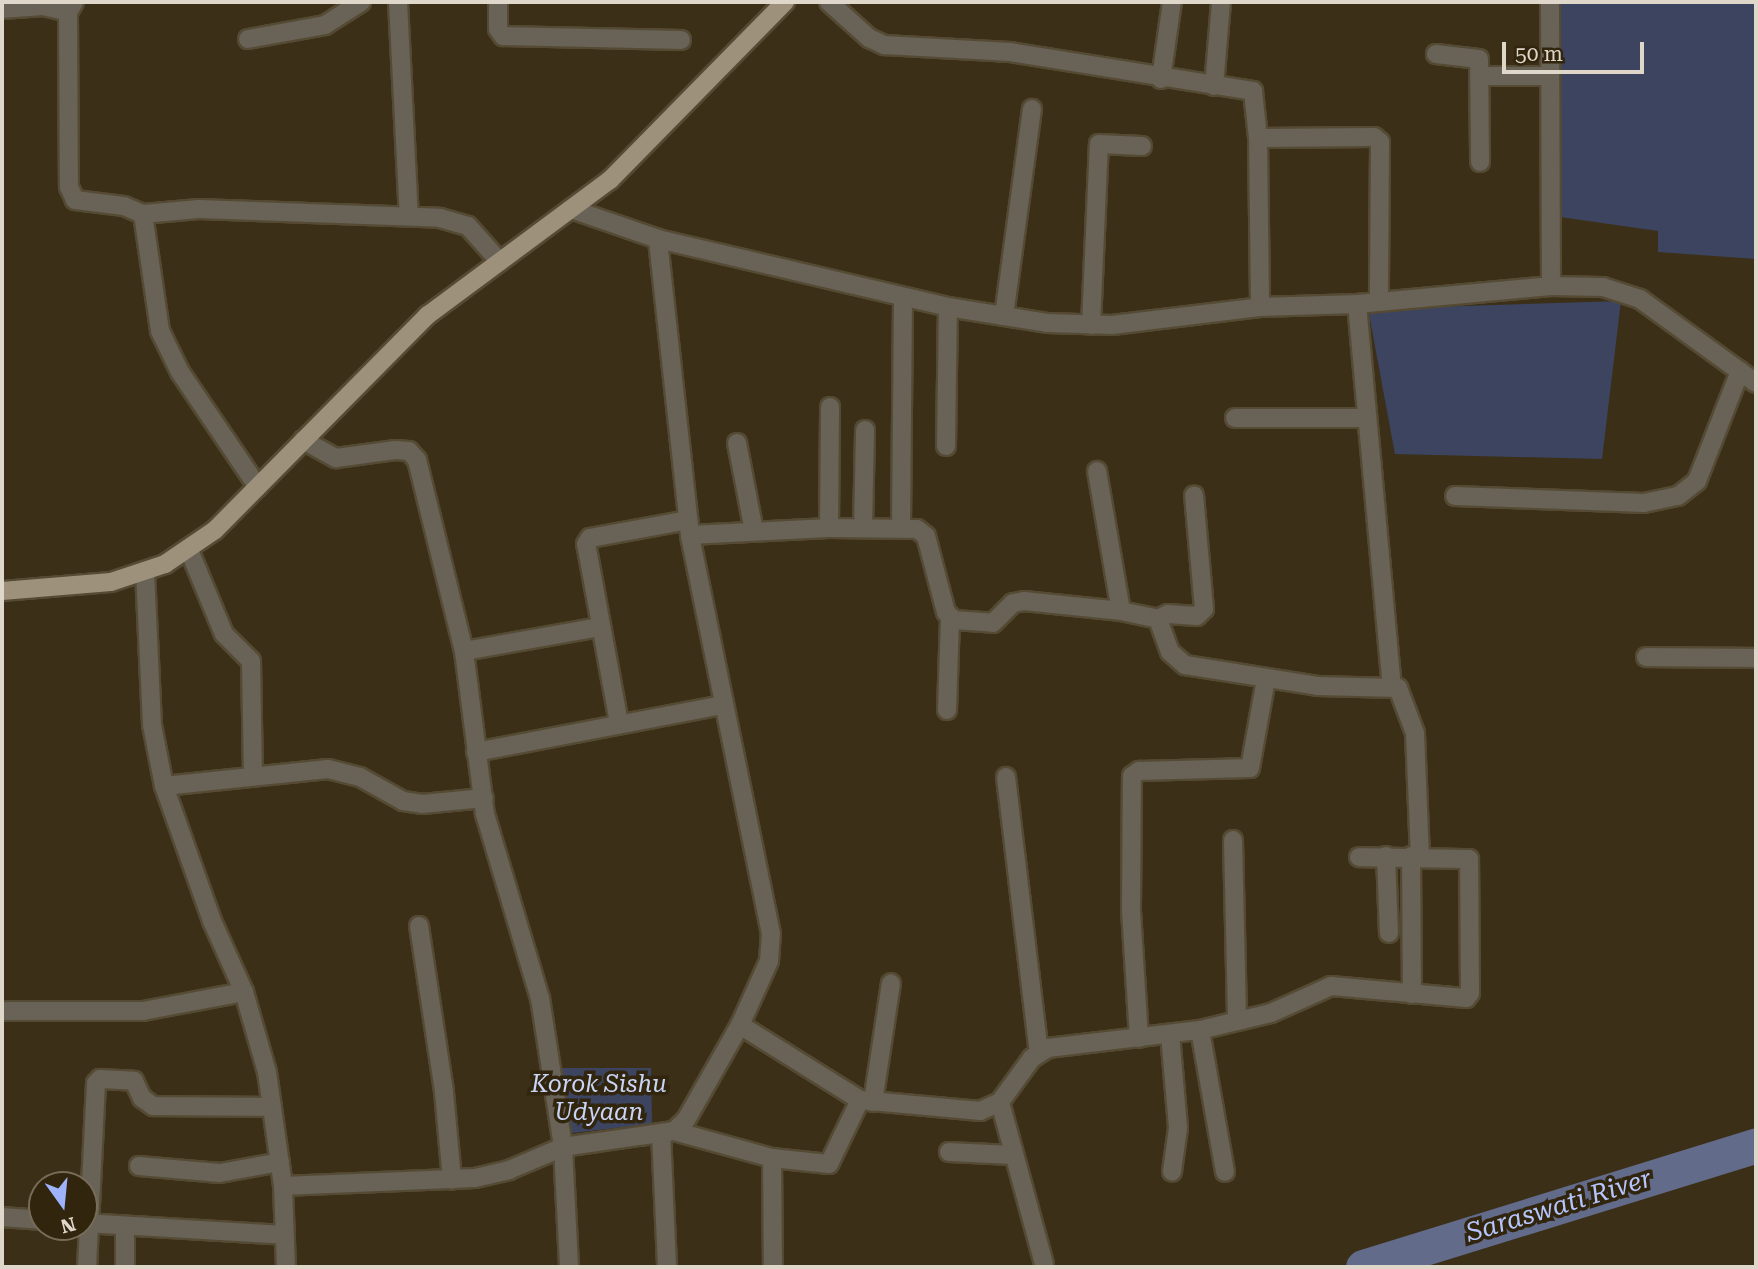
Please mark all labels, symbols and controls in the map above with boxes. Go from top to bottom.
scale bar [1506,28,1648,72]
text: 50 m [1515,42,1563,66]
park label: Korok Sishu Udyaan [531,1071,667,1127]
water label: Saraswati River [1462,1163,1656,1249]
north arrow [28,1171,98,1241]
text: N [58,1212,78,1238]

